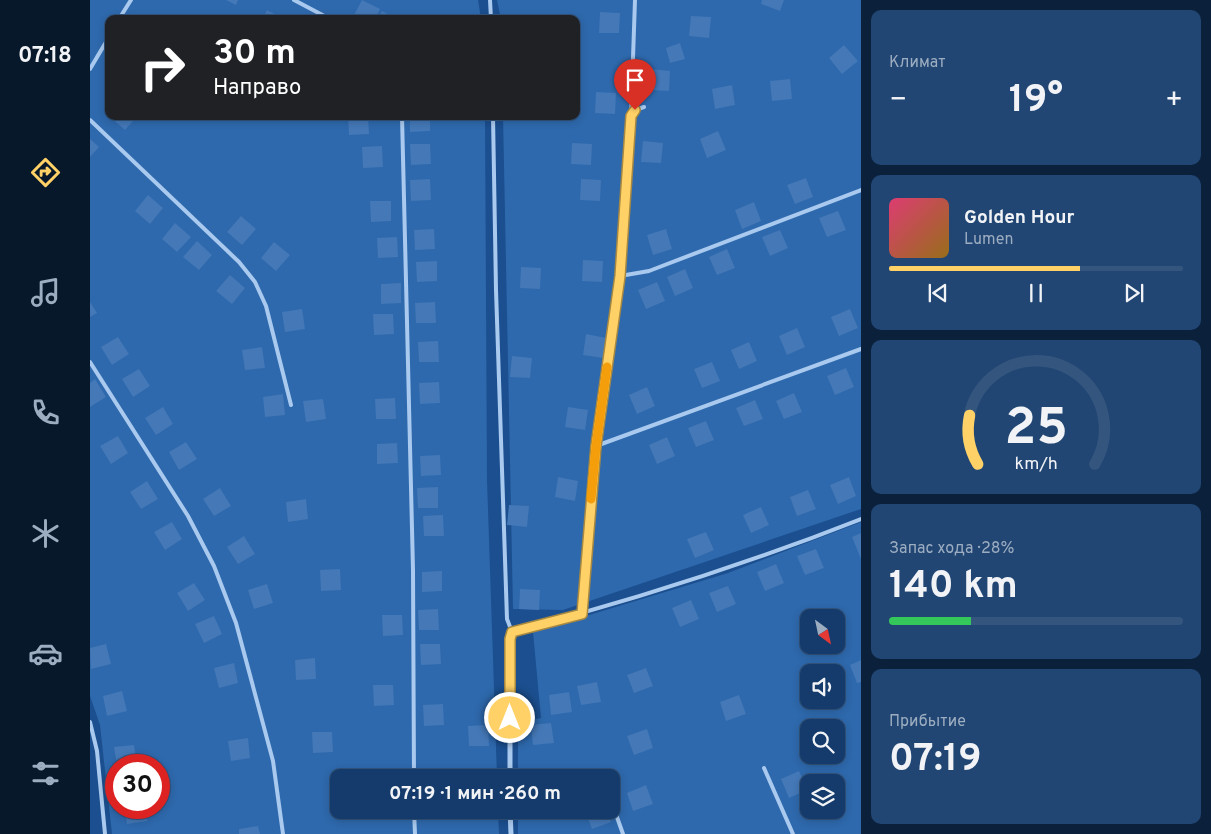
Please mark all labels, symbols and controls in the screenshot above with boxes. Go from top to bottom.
text: 30 m [213,32,296,76]
icon: right [130,35,195,100]
text: 07:18 [18,43,72,70]
text: Климат [889,53,946,73]
pin [614,59,656,110]
icon: arrive [621,66,649,94]
text: Направо [213,75,301,102]
text: 19° [1009,77,1063,126]
text: − [889,83,907,119]
text: + [1165,83,1183,119]
icon: directions [28,155,63,190]
text: Golden Hour [964,206,1075,230]
text: Lumen [964,230,1014,250]
icon: music [28,275,63,310]
icon: previous [924,279,952,307]
icon: pause [1022,279,1050,307]
icon: next [1120,279,1148,307]
icon: phone [28,395,63,430]
text: 25 [1004,397,1068,463]
text: km/h [1014,453,1058,476]
icon: climate [28,516,63,551]
text: Запас хода · 28% [889,539,1015,559]
text: 140 km [889,563,1018,612]
north arrow [800,609,845,654]
map controls [800,609,845,819]
icon: car [28,636,63,671]
button: sound [800,664,845,709]
position arrow [483,691,535,743]
text: Прибытие [889,712,966,732]
button: search [800,719,845,764]
text: 07:19 [889,736,982,785]
speed limit sign: 30 [105,754,170,819]
icon: filters [28,756,63,791]
button: layers [800,774,845,819]
text: 07:19 · 1 мин · 260 m [389,782,561,806]

